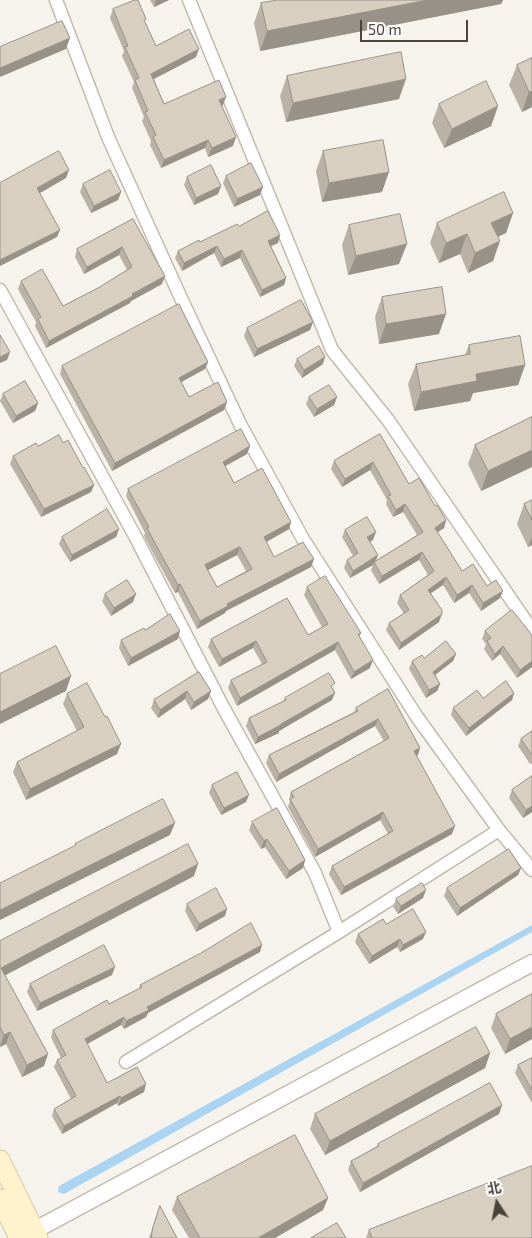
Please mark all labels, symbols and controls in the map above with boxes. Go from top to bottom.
scale bar [362,10,470,42]
text: 50 m [368,20,402,38]
north arrow [472,1178,522,1228]
text: 北 [486,1178,503,1197]

